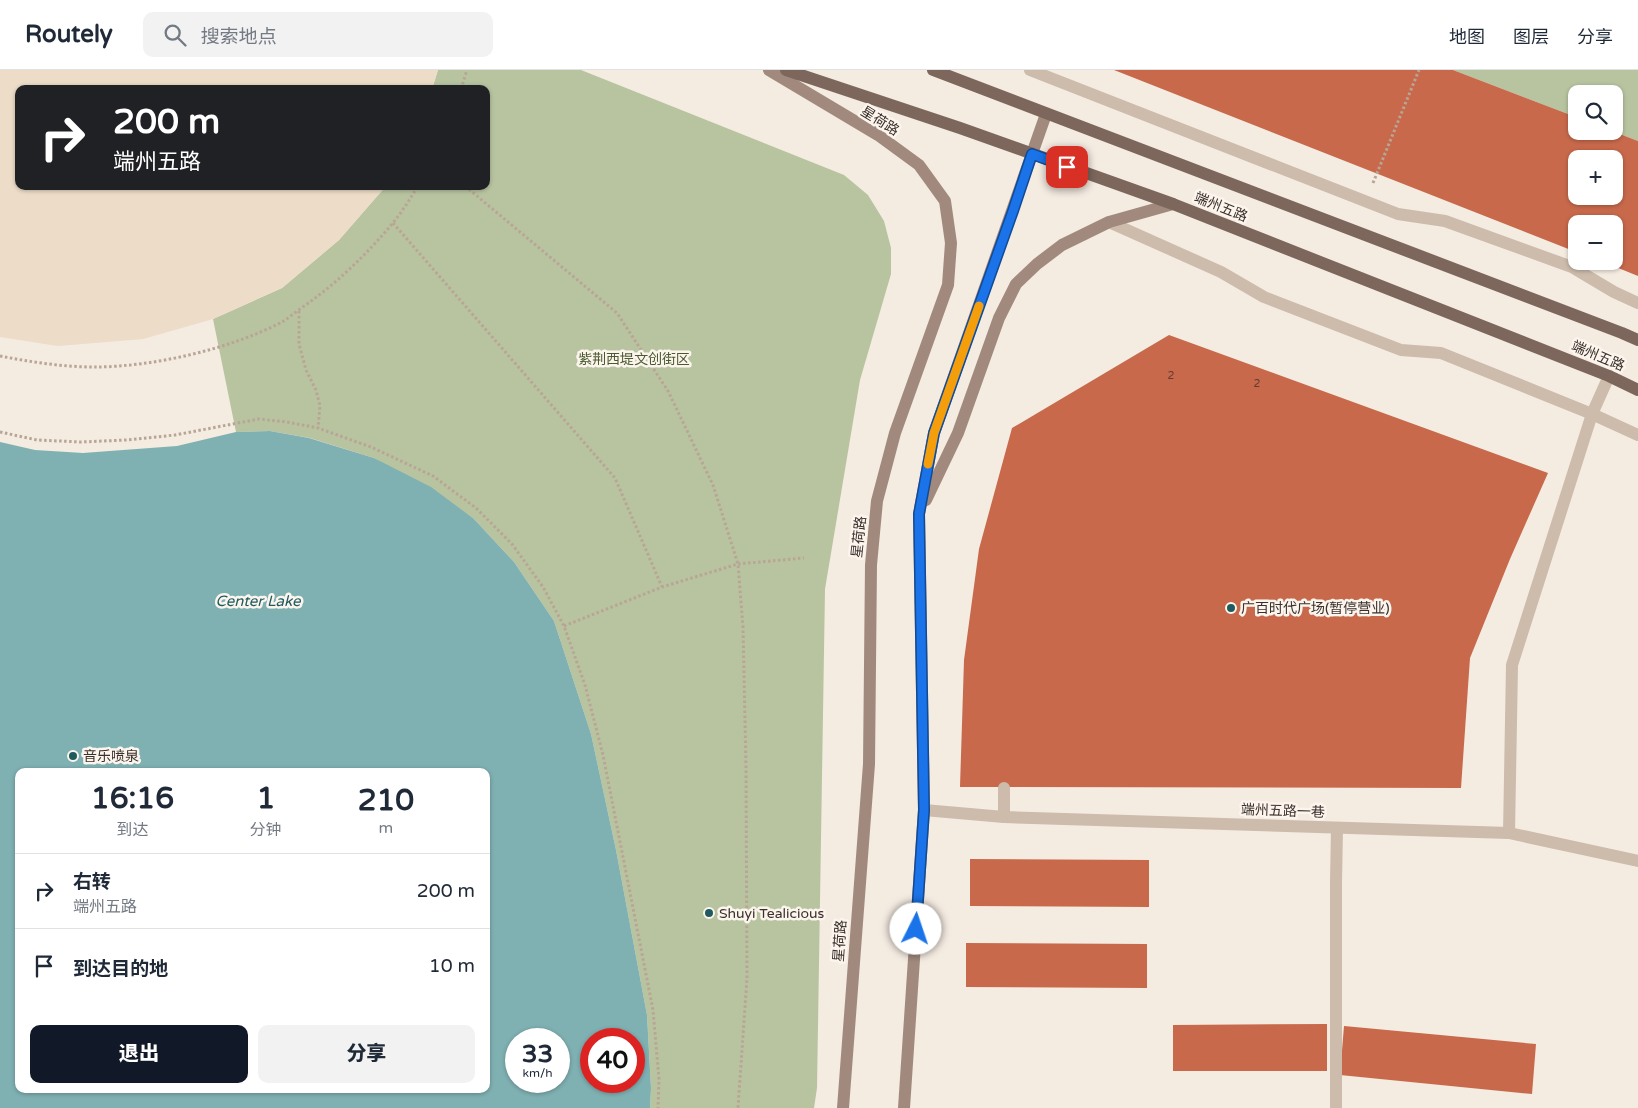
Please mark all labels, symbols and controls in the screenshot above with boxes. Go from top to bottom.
search box [143,12,493,57]
text: Routely [25,20,113,49]
icon: search [161,21,189,49]
text: 搜索地点 [201,26,277,48]
text: 地图 [1449,26,1485,48]
text: 图层 [1513,26,1549,48]
text: 分享 [1577,26,1613,48]
map controls [1568,85,1623,270]
button: search [1568,85,1623,140]
text: 200 m [113,101,220,143]
street label: 星荷路 [858,103,902,139]
icon: right [30,105,95,170]
pin [1046,146,1088,188]
text: 端州五路 [113,149,201,175]
button: + [1568,150,1623,205]
icon: arrive [1053,153,1081,181]
street label: 端州五路 [1192,189,1250,225]
button: − [1568,215,1623,270]
street label: 端州五路 [1569,337,1627,375]
park label: 紫荆西堤文创街区 [578,351,690,368]
house number: 2 [1168,369,1175,382]
house number: 2 [1254,377,1261,390]
street label: 星荷路 [848,515,870,559]
water label: Center Lake [216,592,302,610]
place label: 广百时代广场(暂停营业) [1241,600,1390,617]
marker: 广百时代广场(暂停营业) [1225,602,1237,614]
place label: 音乐喷泉 [83,748,139,765]
marker: 音乐喷泉 [67,750,79,762]
text: 16:16 [91,780,174,817]
text: 1 [256,780,275,817]
text: 210 [358,782,414,819]
street label: 端州五路一巷 [1241,801,1325,821]
text: m [379,818,393,838]
text: 到达 [116,820,148,840]
text: 分钟 [250,820,282,840]
text: 右转 [73,871,111,893]
icon: right [30,877,58,905]
text: 200 m [417,880,475,902]
text: 端州五路 [73,897,137,917]
position arrow [889,902,941,954]
place label: Shuyi Tealicious [719,905,825,922]
marker: Shuyi Tealicious [703,907,715,919]
street label: 星荷路 [830,919,850,963]
icon: arrive [30,952,58,980]
text: 10 m [429,955,475,977]
text: 到达目的地 [73,958,168,980]
button: 退出 [30,1025,248,1083]
button: 分享 [258,1025,475,1083]
speed limit sign: 40 [580,1028,645,1093]
text: 33 [522,1039,553,1069]
text: km/h [522,1066,553,1080]

